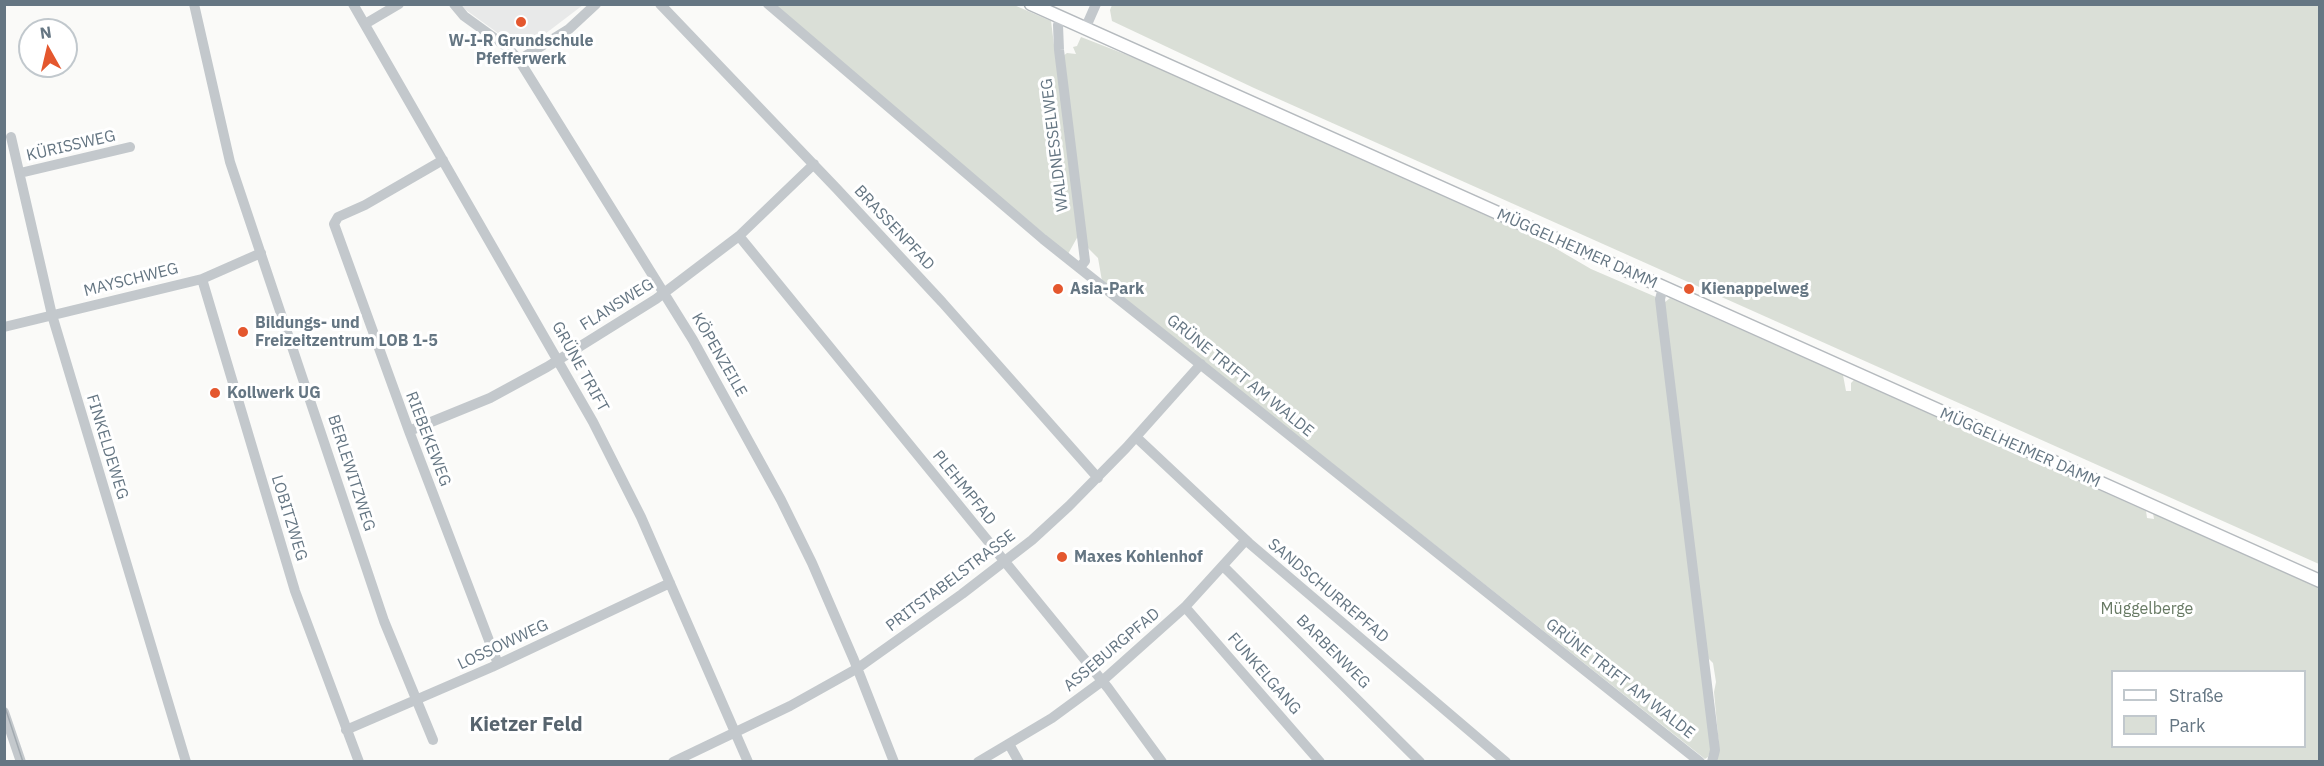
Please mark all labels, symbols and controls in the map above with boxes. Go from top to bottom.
marker: W-I-R Grundschule Pfefferwerk [514,15,528,29]
north arrow [18,18,78,78]
text: N [39,21,53,43]
place label: W-I-R Grundschule Pfefferwerk [449,31,593,69]
street label: WALDNESSELWEG [1037,77,1073,213]
street label: KÜRISSWEG [25,126,117,166]
street label: BRASSENPFAD [850,182,938,274]
street label: MÜGGELHEIMER DAMM [1494,205,1660,293]
street label: MAYSCHWEG [82,259,180,301]
street label: FLANSWEG [577,275,657,335]
place label: Asia-Park [1070,279,1144,299]
place label: Kienappelweg [1701,279,1809,299]
marker: Asia-Park [1051,282,1065,296]
marker: Kienappelweg [1682,282,1696,296]
street label: KÖPENZEILE [687,310,751,400]
street label: GRÜNE TRIFT AM WALDE [1163,311,1317,441]
place label: Bildungs- und Freizeitzentrum LOB 1-5 [255,313,438,351]
street label: GRÜNE TRIFT [547,318,613,416]
marker: Bildungs- und Freizeitzentrum LOB 1-5 [236,325,250,339]
place label: Kollwerk UG [227,383,321,403]
marker: Kollwerk UG [208,386,222,400]
street label: RIEBEKEWEG [401,389,455,489]
street label: FINKELDEWEG [82,392,132,502]
street label: MÜGGELHEIMER DAMM [1937,404,2103,492]
street label: BERLEWITZWEG [323,412,379,534]
street label: PLEHMPFAD [928,447,1000,529]
street label: LOBITZWEG [267,473,311,563]
street label: PRITSTABELSTRASSE [883,526,1019,636]
street label: SANDSCHURREPFAD [1264,535,1392,647]
place label: Maxes Kohlenhof [1074,547,1203,567]
marker: Maxes Kohlenhof [1055,550,1069,564]
park label: Müggelberge [2101,599,2193,619]
street label: ASSEBURGPFAD [1060,604,1164,696]
street label: BARBENWEG [1292,611,1374,693]
street label: GRÜNE TRIFT AM WALDE [1542,615,1698,743]
street label: LOSSOWWEG [455,616,551,674]
street label: FUNKELGANG [1223,629,1305,719]
legend [2111,670,2306,748]
text: Straße [2169,684,2223,707]
district label: Kietzer Feld [469,713,583,737]
text: Park [2169,714,2205,737]

